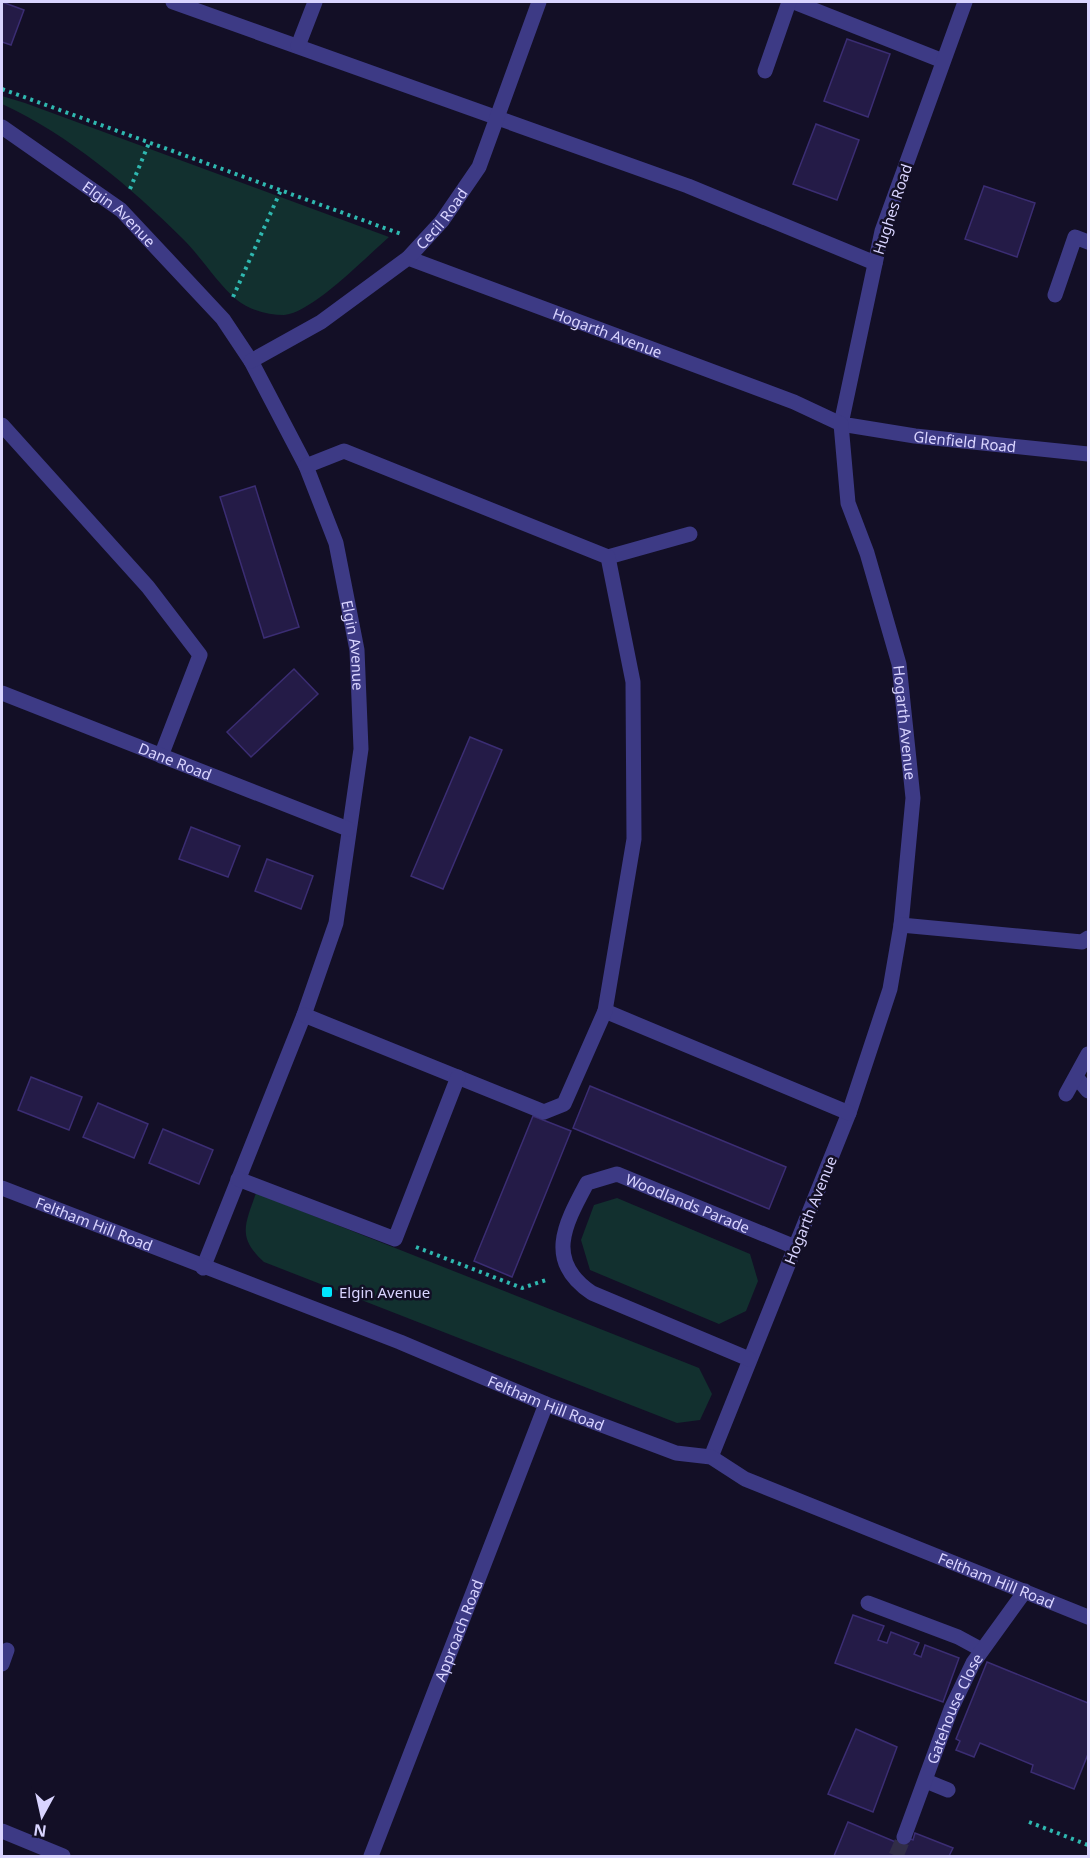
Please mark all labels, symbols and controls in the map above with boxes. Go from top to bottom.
street label: Hughes Road [868,161,916,257]
street label: Elgin Avenue [79,176,160,251]
street label: Cecil Road [411,184,472,253]
street label: Hogarth Avenue [550,303,665,362]
street label: Glenfield Road [913,426,1017,456]
street label: Elgin Avenue [337,598,369,691]
street label: Hogarth Avenue [889,664,921,781]
street label: Dane Road [136,738,215,784]
street label: Hogarth Avenue [779,1153,841,1267]
street label: Woodlands Parade [623,1169,753,1237]
street label: Feltham Hill Road [33,1192,156,1255]
place label: Elgin Avenue [339,1282,430,1302]
marker: Elgin Avenue [320,1285,334,1299]
street label: Feltham Hill Road [485,1370,607,1435]
street label: Feltham Hill Road [935,1548,1058,1613]
street label: Approach Road [430,1576,487,1684]
street label: Gatehouse Close [922,1649,987,1767]
north arrow [12,1786,72,1846]
text: N [32,1819,48,1843]

